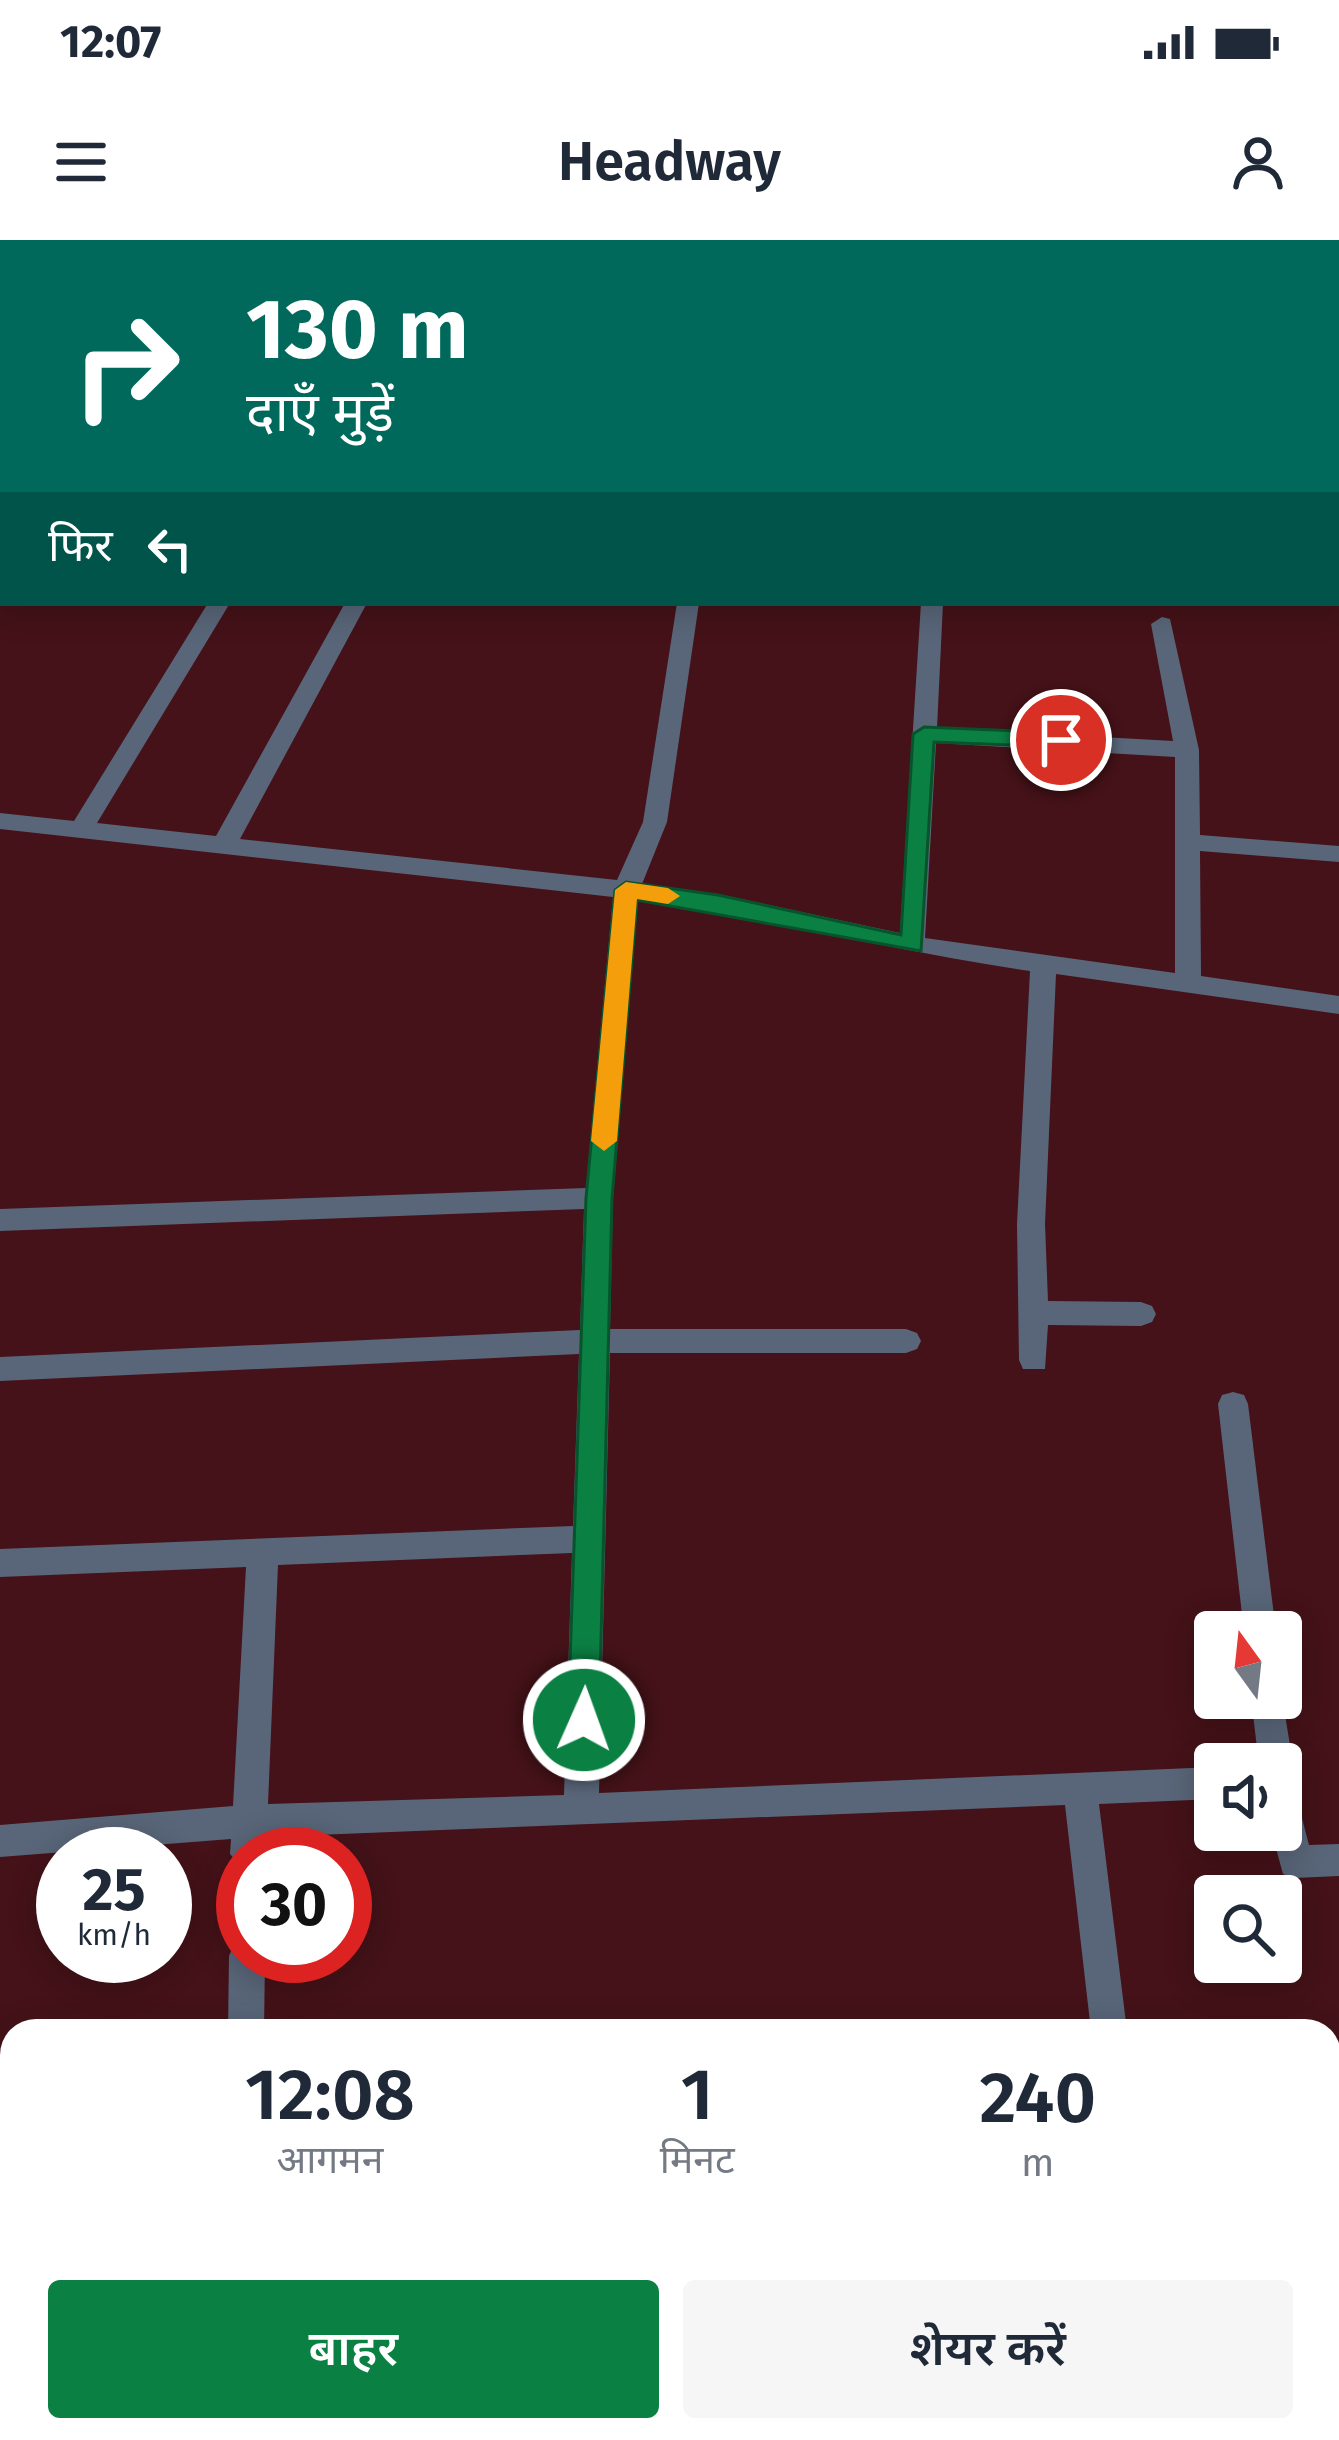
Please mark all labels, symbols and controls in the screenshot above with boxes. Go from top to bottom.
text: 12:07 [60,15,161,69]
icon: menu [48,129,114,195]
icon: person [1225,129,1291,195]
text: Headway [558,130,781,194]
text: 130 m [246,279,469,380]
icon: right [48,288,204,444]
text: दाएँ मुड़ें [246,381,394,445]
icon: left [137,516,203,582]
text: फिर [48,519,113,573]
pin [1010,689,1112,791]
icon: arrive [1028,707,1094,773]
north arrow [1194,1611,1302,1719]
map controls [1194,1611,1302,1983]
position arrow [521,1657,647,1783]
button: sound [1194,1743,1302,1851]
speed limit sign: 30 [216,1827,372,1983]
text: 25 [82,1854,146,1926]
button: search [1194,1875,1302,1983]
text: km/h [77,1917,151,1953]
text: 12:08 [245,2052,415,2138]
text: 1 [681,2052,714,2138]
text: 240 [979,2055,1096,2141]
text: आगमन [277,2137,383,2183]
text: मिनट [660,2137,735,2183]
text: m [1021,2140,1054,2186]
button: बाहर [48,2280,659,2418]
button: शेयर करें [683,2280,1293,2418]

